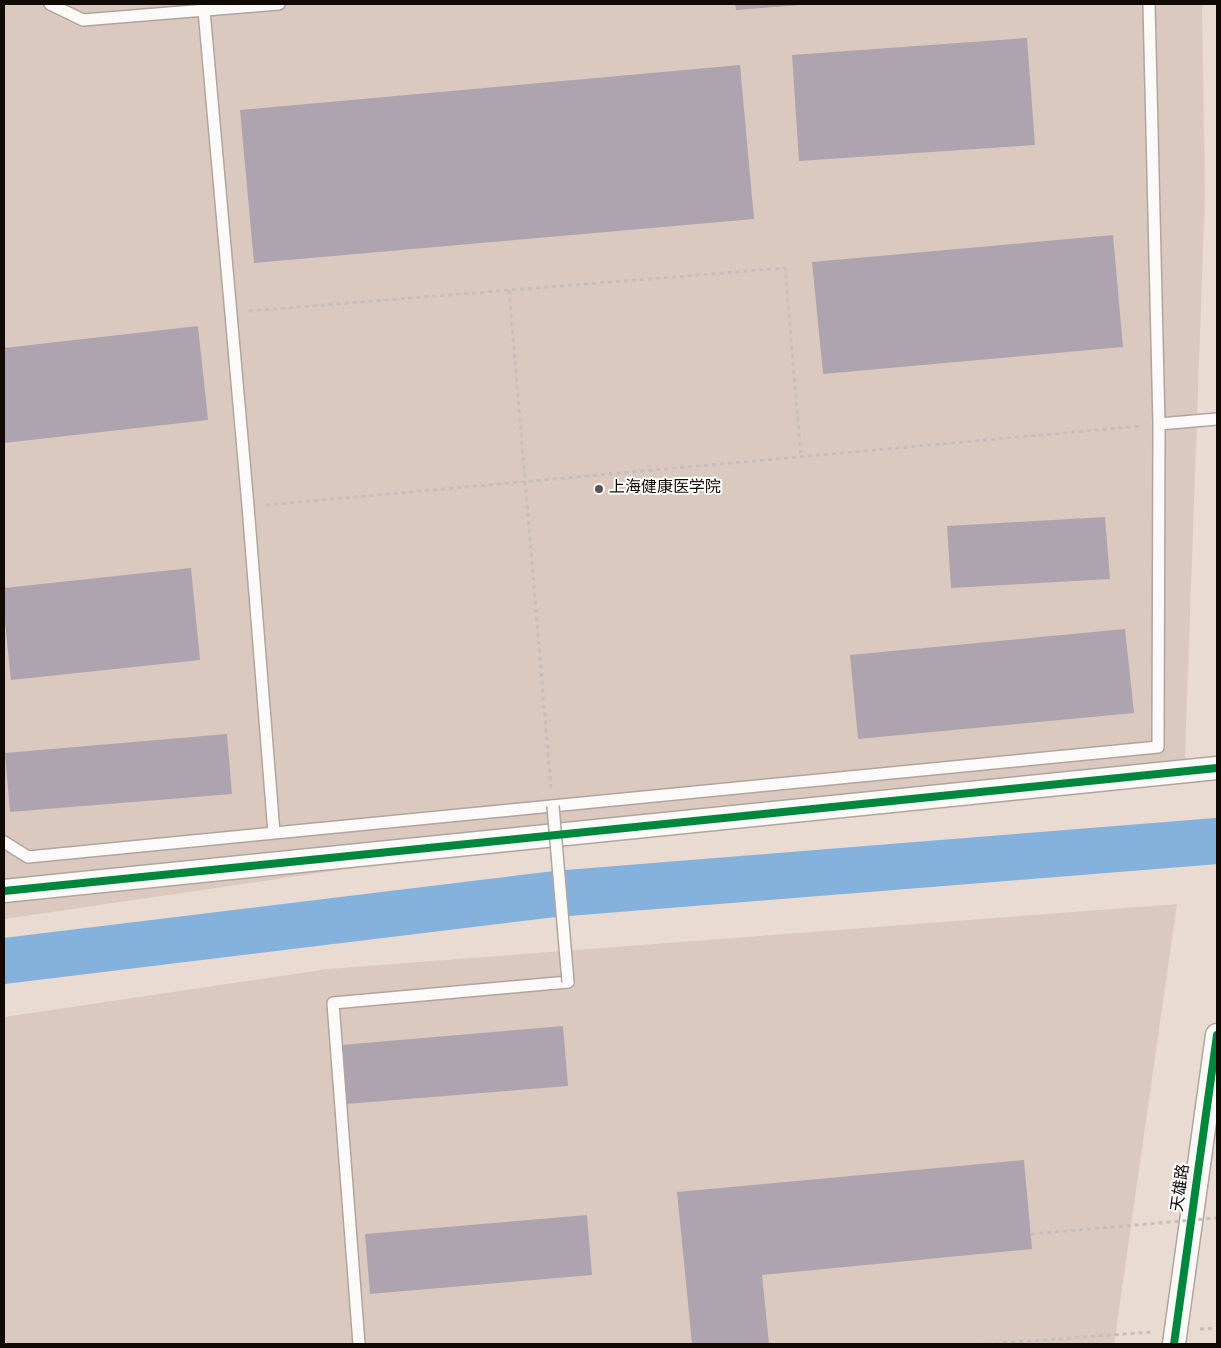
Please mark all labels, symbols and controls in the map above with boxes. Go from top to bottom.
place label: 上海健康医学院 [609,479,721,499]
marker: 上海健康医学院 [593,483,605,495]
street label: 天雄路 [1169,1163,1195,1213]

